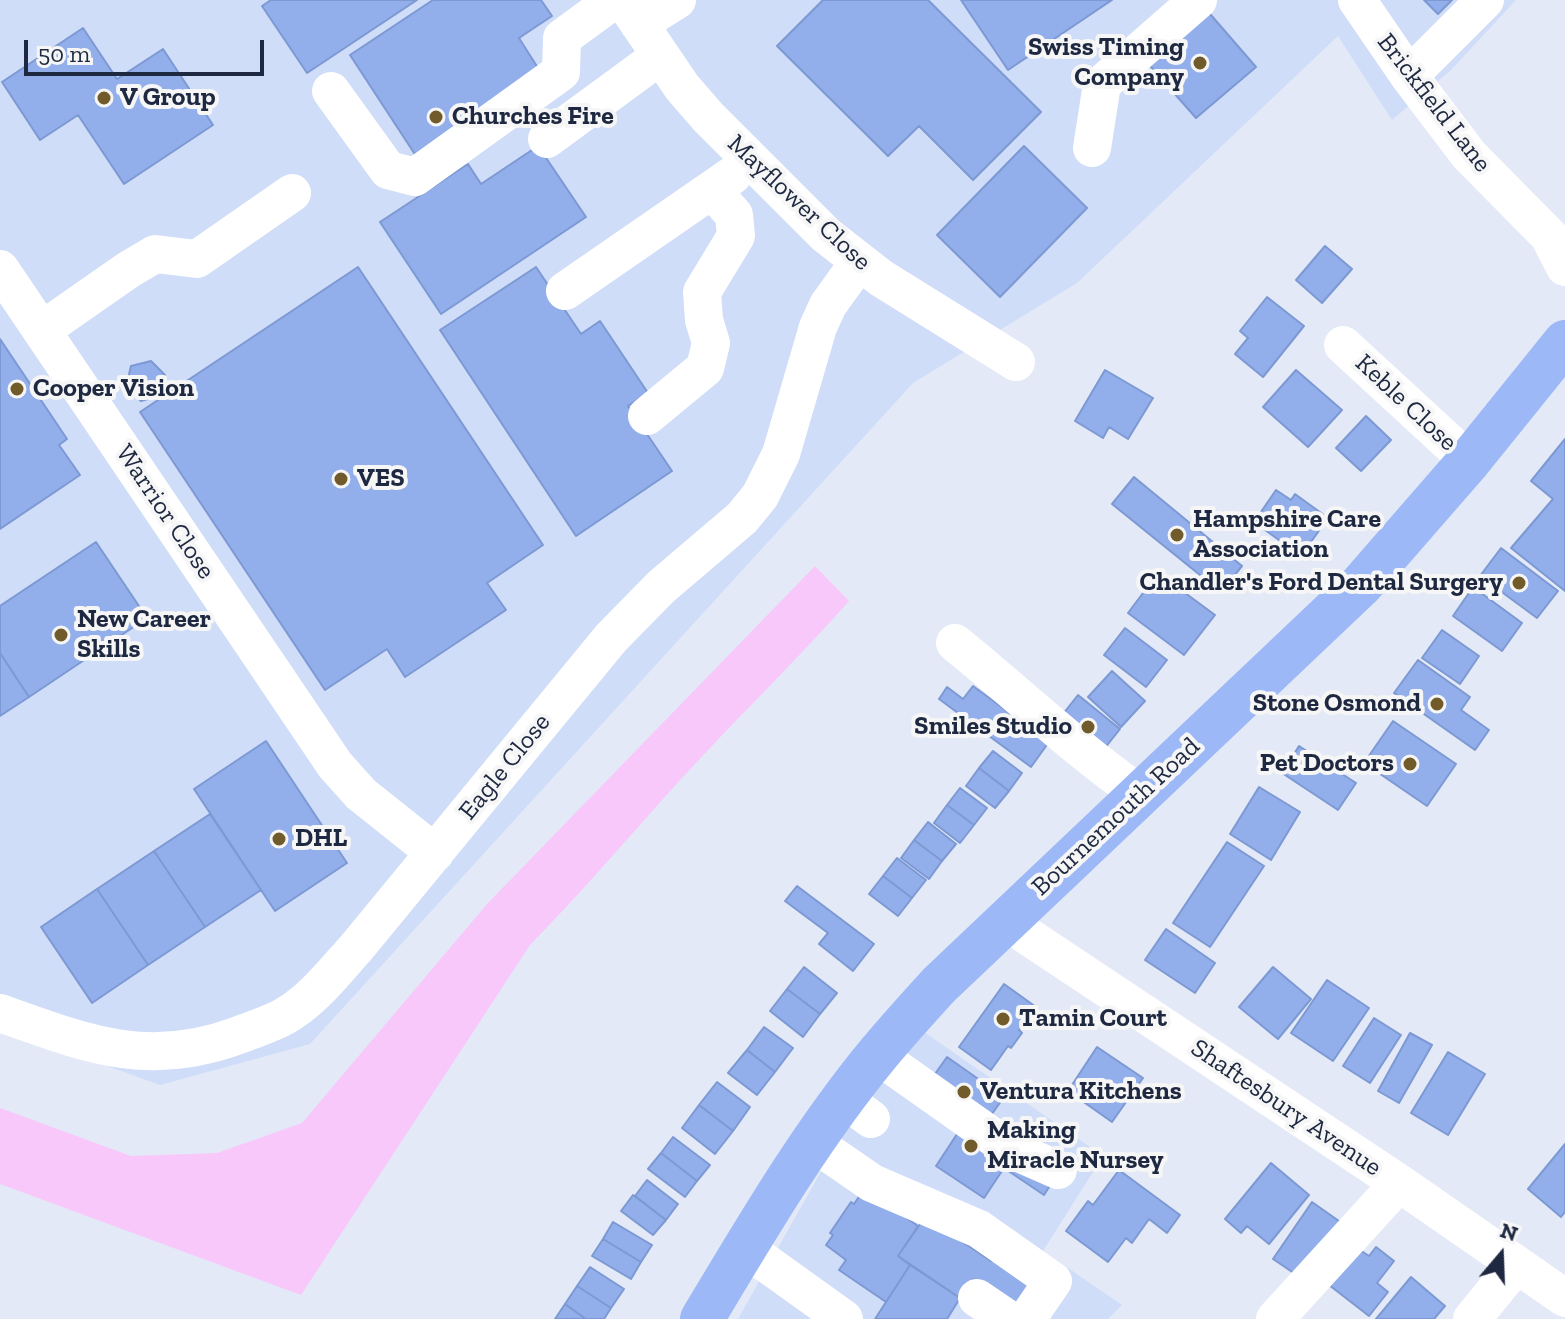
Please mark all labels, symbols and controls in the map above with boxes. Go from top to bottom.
scale bar [28,24,268,74]
street label: Brickfield Lane [1370,27,1498,179]
place label: Swiss Timing Company [1028,32,1184,94]
text: 50 m [38,39,90,68]
marker: Swiss Timing Company [1191,54,1209,72]
place label: V Group [120,82,216,114]
marker: V Group [95,89,113,107]
place label: Churches Fire [452,101,614,133]
marker: Churches Fire [427,108,445,126]
street label: Mayflower Close [721,128,877,278]
street label: Keble Close [1349,348,1463,458]
place label: Cooper Vision [33,373,194,405]
marker: Cooper Vision [8,380,26,398]
street label: Warrior Close [109,439,221,585]
place label: VES [357,463,405,495]
marker: VES [332,470,350,488]
place label: Hampshire Care Association [1193,504,1381,566]
marker: Hampshire Care Association [1168,526,1186,544]
place label: Chandler's Ford Dental Surgery [1139,567,1503,599]
marker: Chandler's Ford Dental Surgery [1510,574,1528,592]
place label: New Career Skills [77,604,211,666]
marker: New Career Skills [52,626,70,644]
place label: Stone Osmond [1253,688,1421,720]
marker: Stone Osmond [1428,695,1446,713]
street label: Eagle Close [453,708,557,826]
place label: Smiles Studio [914,711,1072,743]
marker: Smiles Studio [1079,718,1097,736]
street label: Bournemouth Road [1026,731,1206,903]
place label: Pet Doctors [1260,748,1394,780]
marker: Pet Doctors [1401,755,1419,773]
place label: DHL [295,823,347,855]
marker: DHL [270,830,288,848]
place label: Tamin Court [1019,1003,1167,1035]
marker: Tamin Court [994,1010,1012,1028]
street label: Shaftesbury Avenue [1185,1033,1387,1183]
place label: Ventura Kitchens [980,1076,1182,1108]
marker: Ventura Kitchens [955,1083,973,1101]
place label: Making Miracle Nursey [987,1115,1163,1176]
marker: Making Miracle Nursey [962,1137,980,1155]
north arrow [1461,1215,1541,1295]
text: N [1497,1216,1521,1247]

